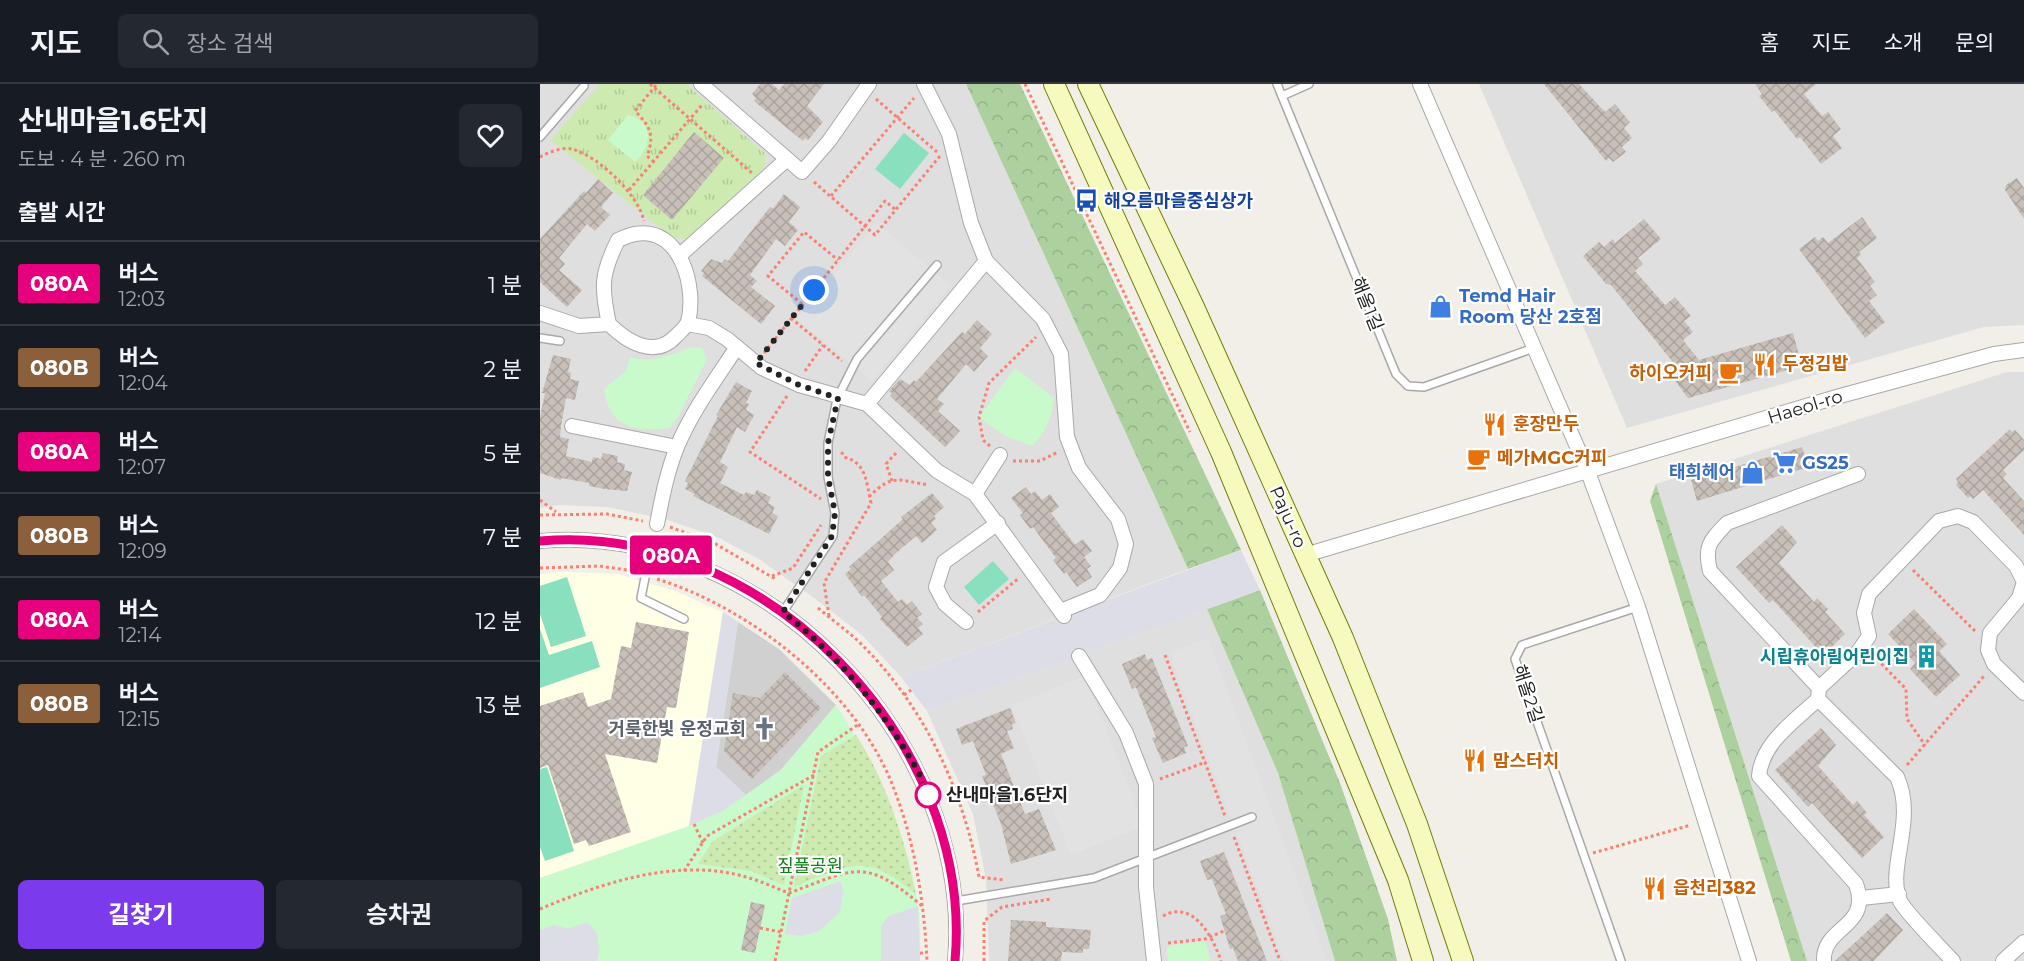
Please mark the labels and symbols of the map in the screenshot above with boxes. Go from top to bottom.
bus stop icon: 해오름마을중심상가 [1073,188,1099,214]
place label: 해오름마을중심상가 [1104,190,1253,212]
street label: 해올1길 [1346,274,1388,334]
your location [799,275,829,305]
place label: Temd Hair Room 당산 2호점 [1459,285,1602,328]
shop icon: Temd Hair Room 당산 2호점 [1428,293,1454,319]
restaurant icon: 두정김밥 [1751,351,1777,377]
place label: 두정김밥 [1782,353,1849,375]
cafe icon: 하이오커피 [1717,360,1743,386]
place label: 하이오커피 [1629,362,1712,384]
street label: Haeol-ro [1765,385,1845,429]
restaurant icon: 훈장만두 [1482,411,1508,437]
place label: 훈장만두 [1513,413,1579,435]
cafe icon: 메가MGC커피 [1466,445,1492,471]
place label: 메가MGC커피 [1497,447,1607,469]
supermarket icon: GS25 [1771,450,1797,476]
place label: GS25 [1802,452,1849,474]
shop icon: 태희헤어 [1740,459,1766,485]
place label: 태희헤어 [1669,461,1735,483]
street label: Paju-ro [1265,483,1311,551]
line badge: 080A [629,536,713,574]
building icon: 시립휴아림어린이집 [1914,644,1940,670]
place label: 시립휴아림어린이집 [1760,646,1909,668]
street label: 해올2길 [1508,662,1548,726]
church icon: 거룩한빛 운정교회 [751,716,777,742]
place label: 거룩한빛 운정교회 [608,718,746,740]
restaurant icon: 맘스터치 [1462,748,1488,774]
place label: 맘스터치 [1493,750,1559,772]
marker: 산내마을1.6단지 [915,782,941,808]
place label: 산내마을1.6단지 [946,784,1068,806]
park label: 짚풀공원 [777,855,843,877]
restaurant icon: 읍천리382 [1642,875,1668,901]
place label: 읍천리382 [1673,877,1756,899]

